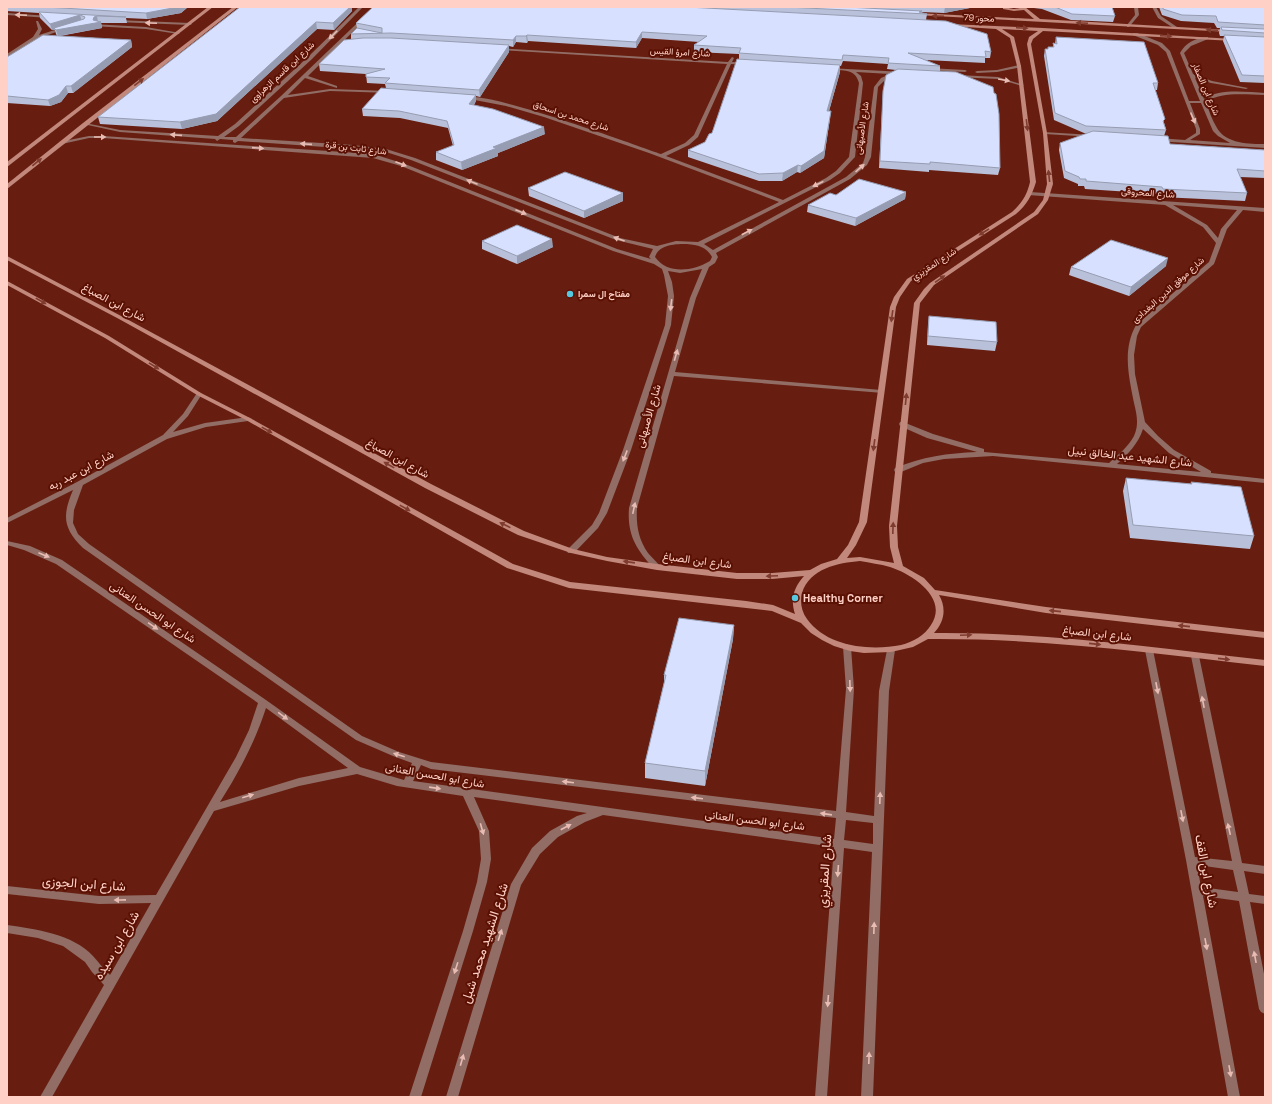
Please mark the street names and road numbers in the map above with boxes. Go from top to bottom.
street label: محور 79 [963,11,995,25]
street label: شارع ابن قاسم الزهراوى [247,39,317,105]
street label: شارع امرؤ القيس [649,44,711,60]
street label: شارع ابن الصفار [1189,60,1223,117]
street label: شارع محمد بن اسحاق [532,98,610,134]
street label: شارع الأصبهانى [852,101,872,155]
street label: شارع ثابت بن قرة [325,138,387,158]
street label: شارع المحروقى [1121,185,1175,201]
street label: شارع المقريزي [909,245,959,284]
street label: شارع موفق الدين البغدادى [1129,254,1207,326]
street label: شارع ابن الصباغ [79,279,148,326]
street label: شارع الأصبهانى [632,382,665,450]
street label: شارع ابن الصباغ [364,435,432,482]
street label: شارع الشهيد عبد الخالق نبيل [1067,443,1193,471]
street label: شارع ابن عبد ربه [46,447,117,494]
street label: شارع ابن الصباغ [661,549,733,572]
street label: شارع ابو الحسن العنانى [107,578,199,647]
street label: شارع ابن الصباغ [1062,622,1133,645]
street label: شارع ابو الحسن العنانى [384,759,486,792]
street label: شارع ابو الحسن العنانى [704,807,806,834]
street label: شارع ابن القف [1190,833,1222,909]
street label: شارع المقريزي [813,834,838,909]
street label: شارع ابن الجوزى [41,872,127,896]
street label: شارع الشهيد محمد شبل [457,881,513,1006]
street label: شارع ابن سيده [90,908,144,983]

